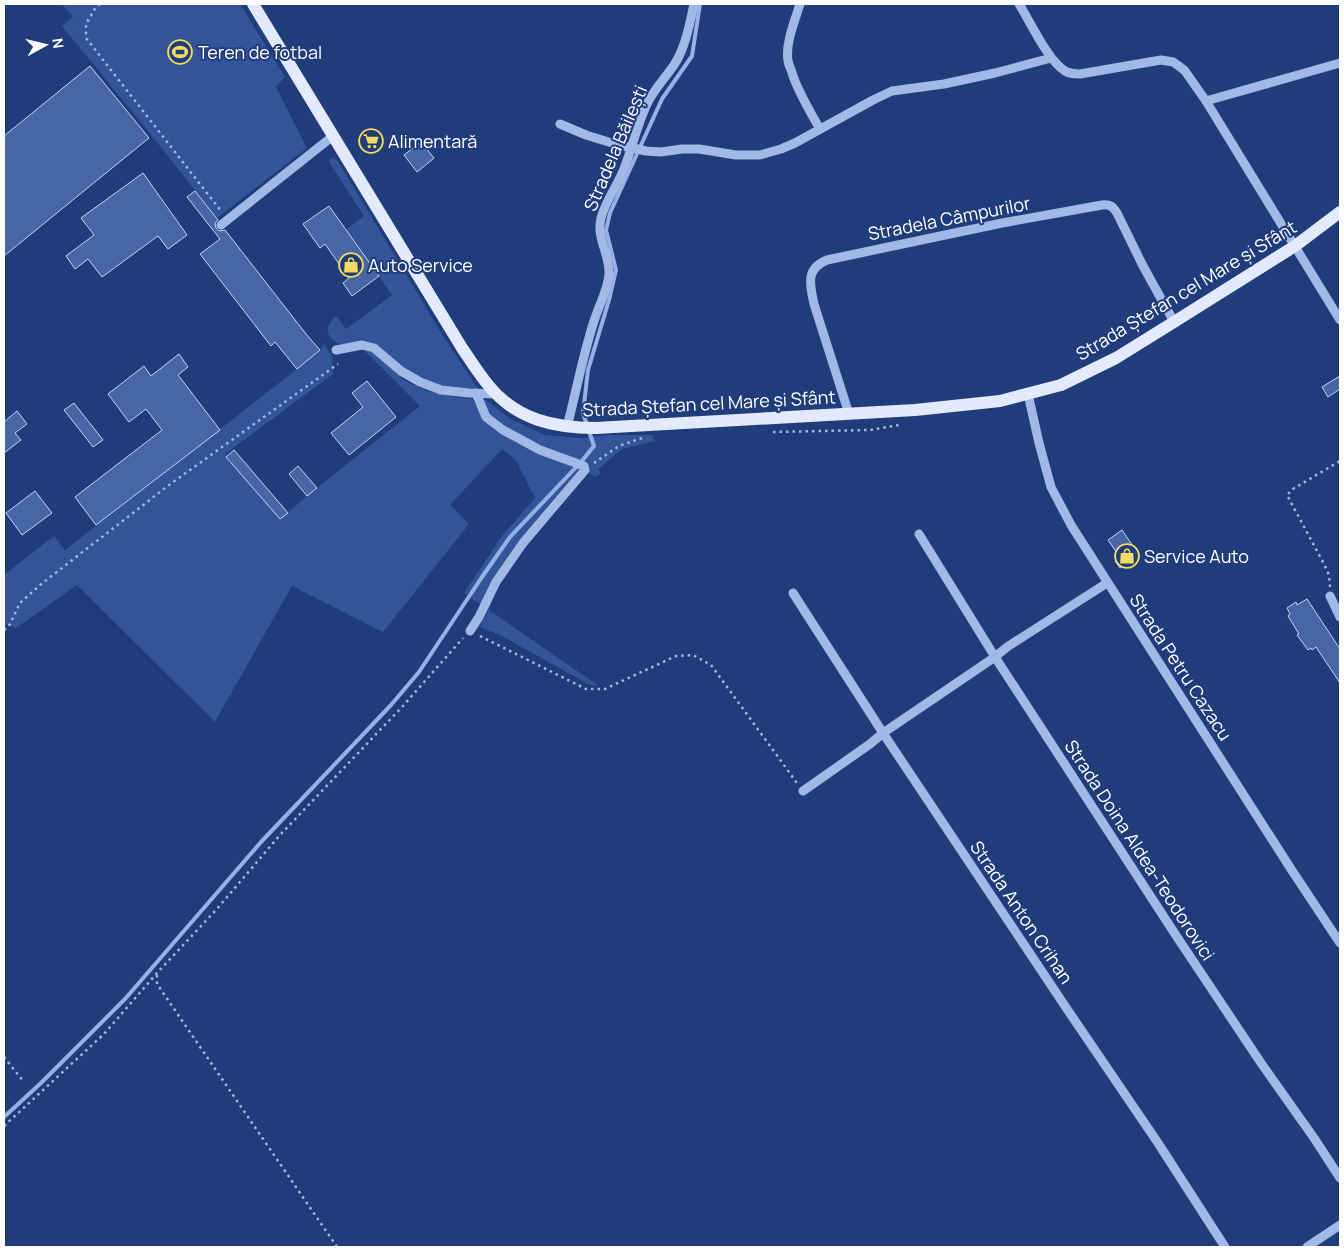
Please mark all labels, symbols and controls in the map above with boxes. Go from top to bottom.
north arrow [20,20,70,70]
text: N [48,37,68,49]
sports icon: Teren de fotbal [167,39,193,65]
place label: Teren de fotbal [198,40,322,64]
street label: Stradela Băilești [578,82,652,214]
supermarket icon: Alimentară [358,128,384,154]
place label: Alimentară [388,129,477,153]
street label: Stradela Câmpurilor [866,190,1033,246]
street label: Strada Ștefan cel Mare și Sfânt [1071,214,1301,366]
shop icon: Auto Service [338,252,364,278]
place label: Auto Service [368,253,473,277]
street label: Strada Ștefan cel Mare și Sfânt [582,384,836,422]
shop icon: Service Auto [1114,543,1140,569]
place label: Service Auto [1144,544,1249,568]
street label: Strada Petru Cazacu [1124,589,1238,745]
street label: Strada Doina Aldea-Teodorovici [1060,735,1220,965]
street label: Strada Anton Crihan [965,836,1079,988]

